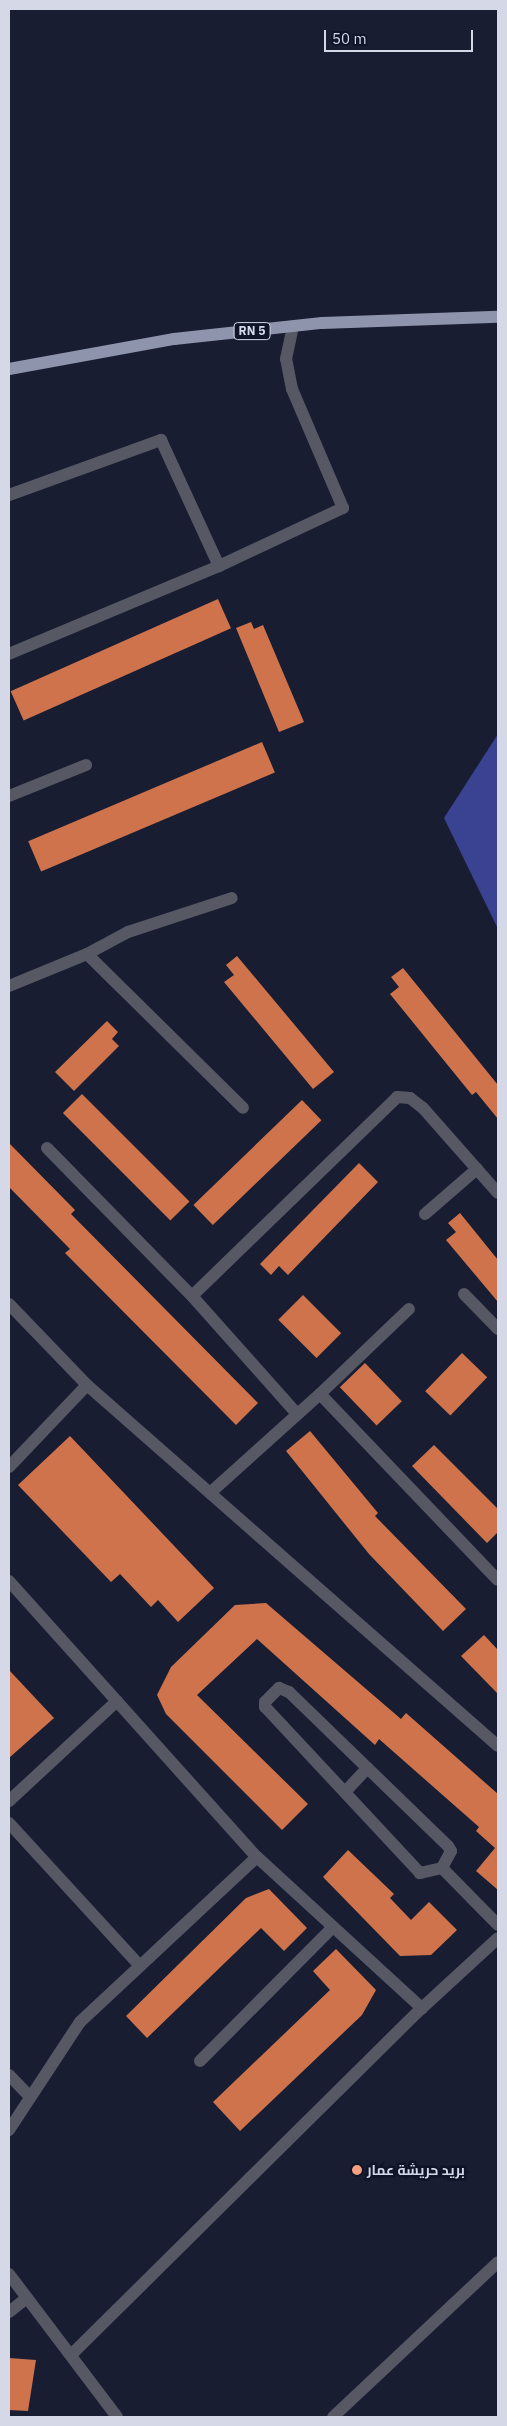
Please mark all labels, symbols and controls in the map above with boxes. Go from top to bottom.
scale bar [327,20,476,52]
text: 50 m [332,29,367,48]
road number: RN 5 [233,322,271,341]
place label: بريد حريشة عمار [367,2162,465,2178]
marker: بريد حريشة عمار [351,2164,363,2176]

